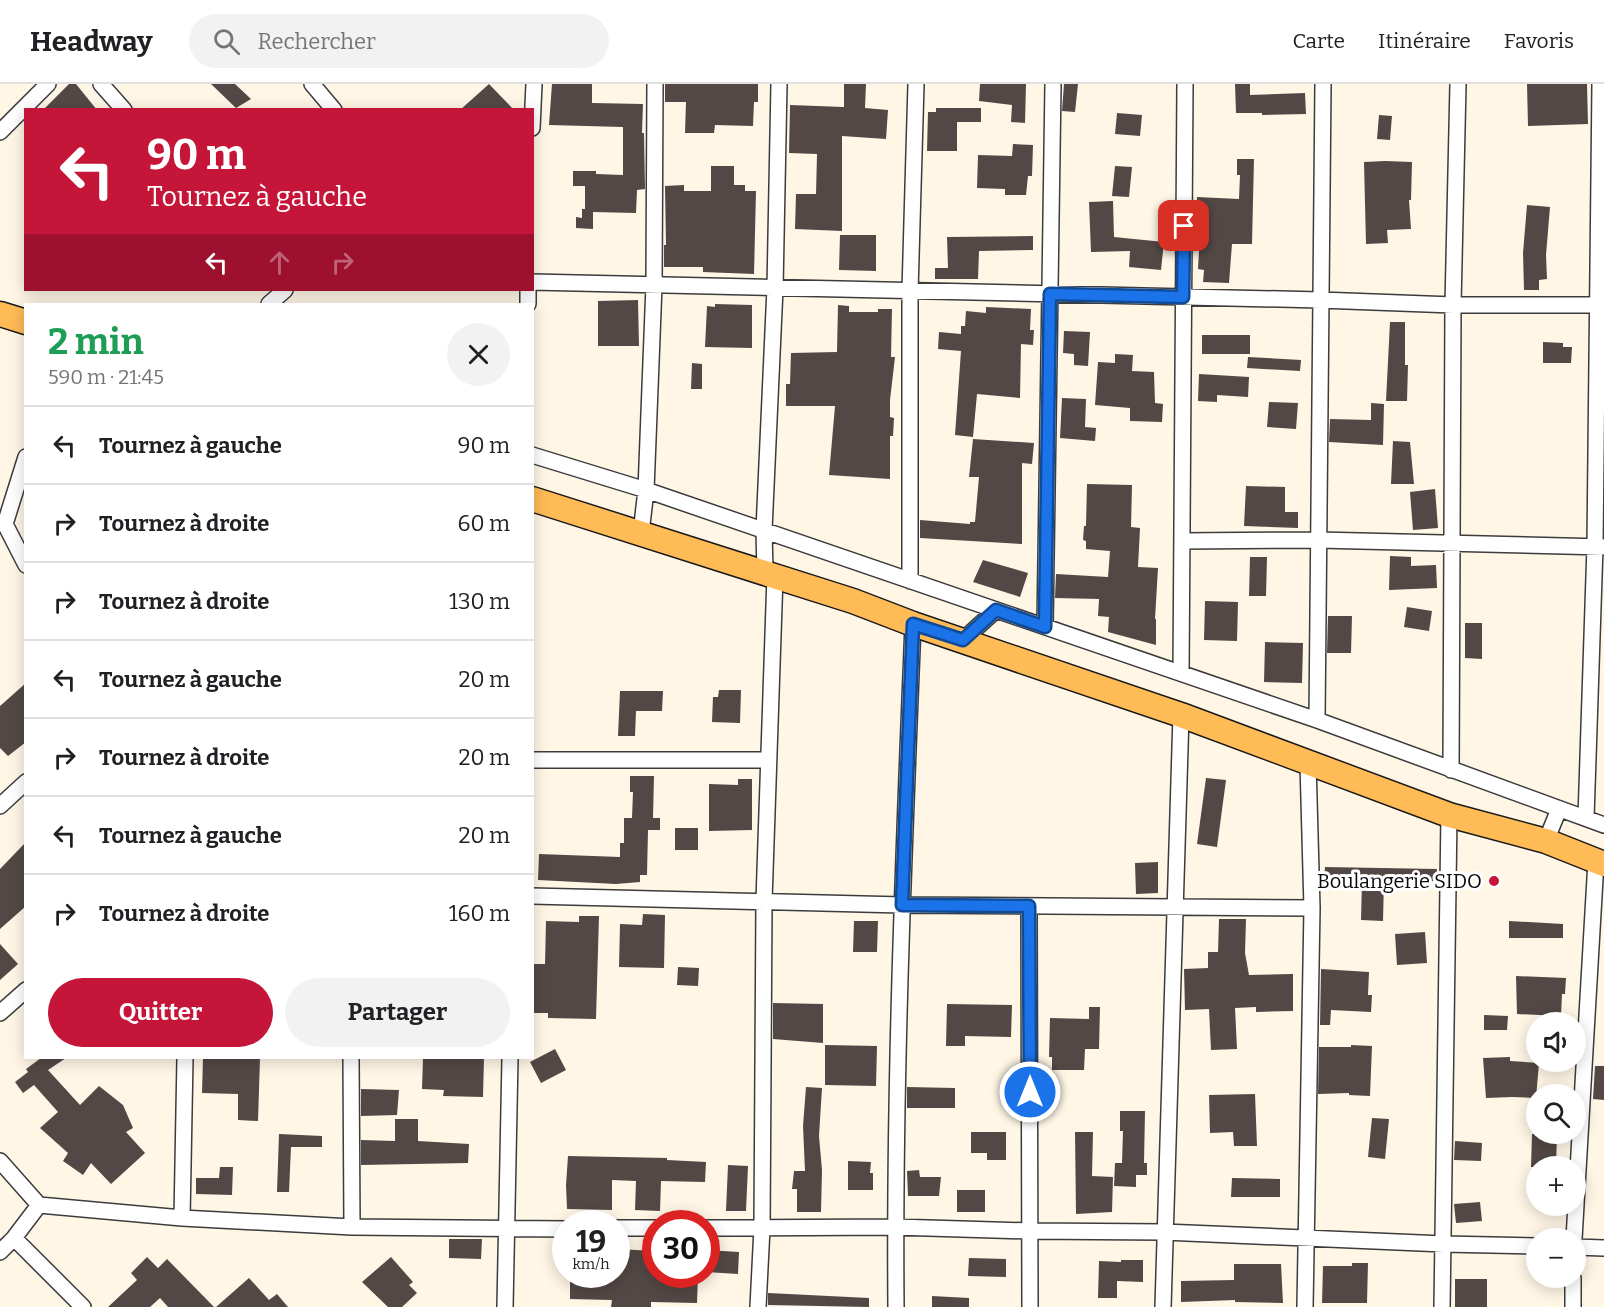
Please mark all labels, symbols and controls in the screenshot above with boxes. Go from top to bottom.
search box [189,14,609,68]
text: Headway [30,25,153,58]
icon: search [210,25,243,58]
text: Rechercher [258,28,376,55]
text: Carte [1292,28,1345,54]
text: Itinéraire [1378,28,1471,54]
text: Favoris [1504,28,1574,54]
text: 90 m [147,130,246,180]
icon: left [48,132,126,210]
text: Tournez à gauche [147,181,367,213]
pin [1158,200,1209,251]
icon: arrive [1167,209,1200,242]
icon: left [200,246,233,279]
icon: ahead [263,246,296,279]
icon: right [326,246,359,279]
text: 2 min [48,320,144,364]
button: close [447,323,510,386]
text: 590 m · 21:45 [48,365,164,389]
icon: left [48,429,81,462]
text: Tournez à gauche [99,432,282,459]
text: 90 m [458,432,510,459]
icon: right [48,507,81,540]
text: Tournez à droite [99,510,269,537]
text: 60 m [458,510,510,537]
icon: right [48,585,81,618]
text: Tournez à droite [99,588,269,615]
text: 130 m [449,588,510,615]
icon: left [48,663,81,696]
text: Tournez à gauche [99,666,282,693]
text: 20 m [459,666,510,693]
icon: right [48,741,81,774]
text: Tournez à droite [99,744,269,771]
text: 20 m [459,744,510,771]
icon: left [48,819,81,852]
text: Tournez à gauche [99,822,282,849]
text: 20 m [459,822,510,849]
place label: Boulangerie SIDO [1317,869,1482,893]
marker: Boulangerie SIDO [1487,874,1501,888]
icon: right [48,897,81,930]
text: Tournez à droite [99,900,269,927]
text: 160 m [449,900,510,927]
button: Quitter [48,978,273,1047]
button: Partager [285,978,510,1047]
map controls [1526,1012,1586,1288]
button: sound [1526,1012,1586,1072]
position arrow [998,1060,1062,1124]
button: search [1526,1084,1586,1144]
button: + [1526,1156,1586,1216]
speed limit sign: 30 [642,1210,720,1288]
text: 19 [576,1224,606,1260]
button: − [1526,1228,1586,1288]
text: km/h [572,1255,610,1273]

